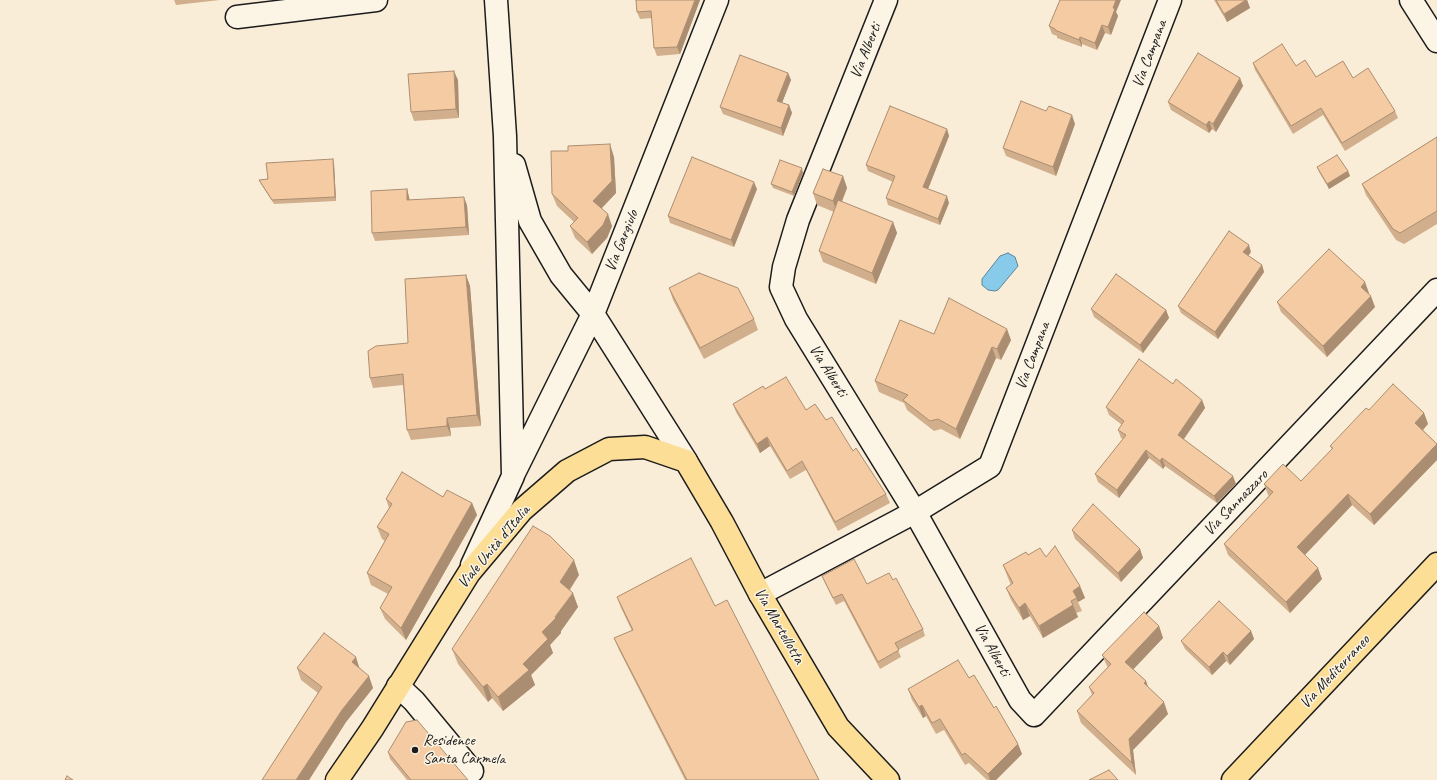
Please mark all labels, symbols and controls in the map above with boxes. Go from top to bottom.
street label: Via Campana [1128,17,1172,91]
street label: Via Alberti [846,20,886,82]
street label: Via Gargiulo [601,207,643,275]
street label: Via Campana [1011,319,1055,393]
street label: Via Alberti [804,341,852,401]
street label: Via Sannazzaro [1200,466,1272,540]
street label: Viale Unità d'Italia [454,502,534,592]
street label: Via Martellotta [750,585,808,667]
street label: Via Alberti [970,620,1014,680]
street label: Via Mediterraneo [1296,631,1374,713]
place label: Residence Santa Carmela [423,731,505,769]
marker: Residence Santa Carmela [410,745,420,755]

